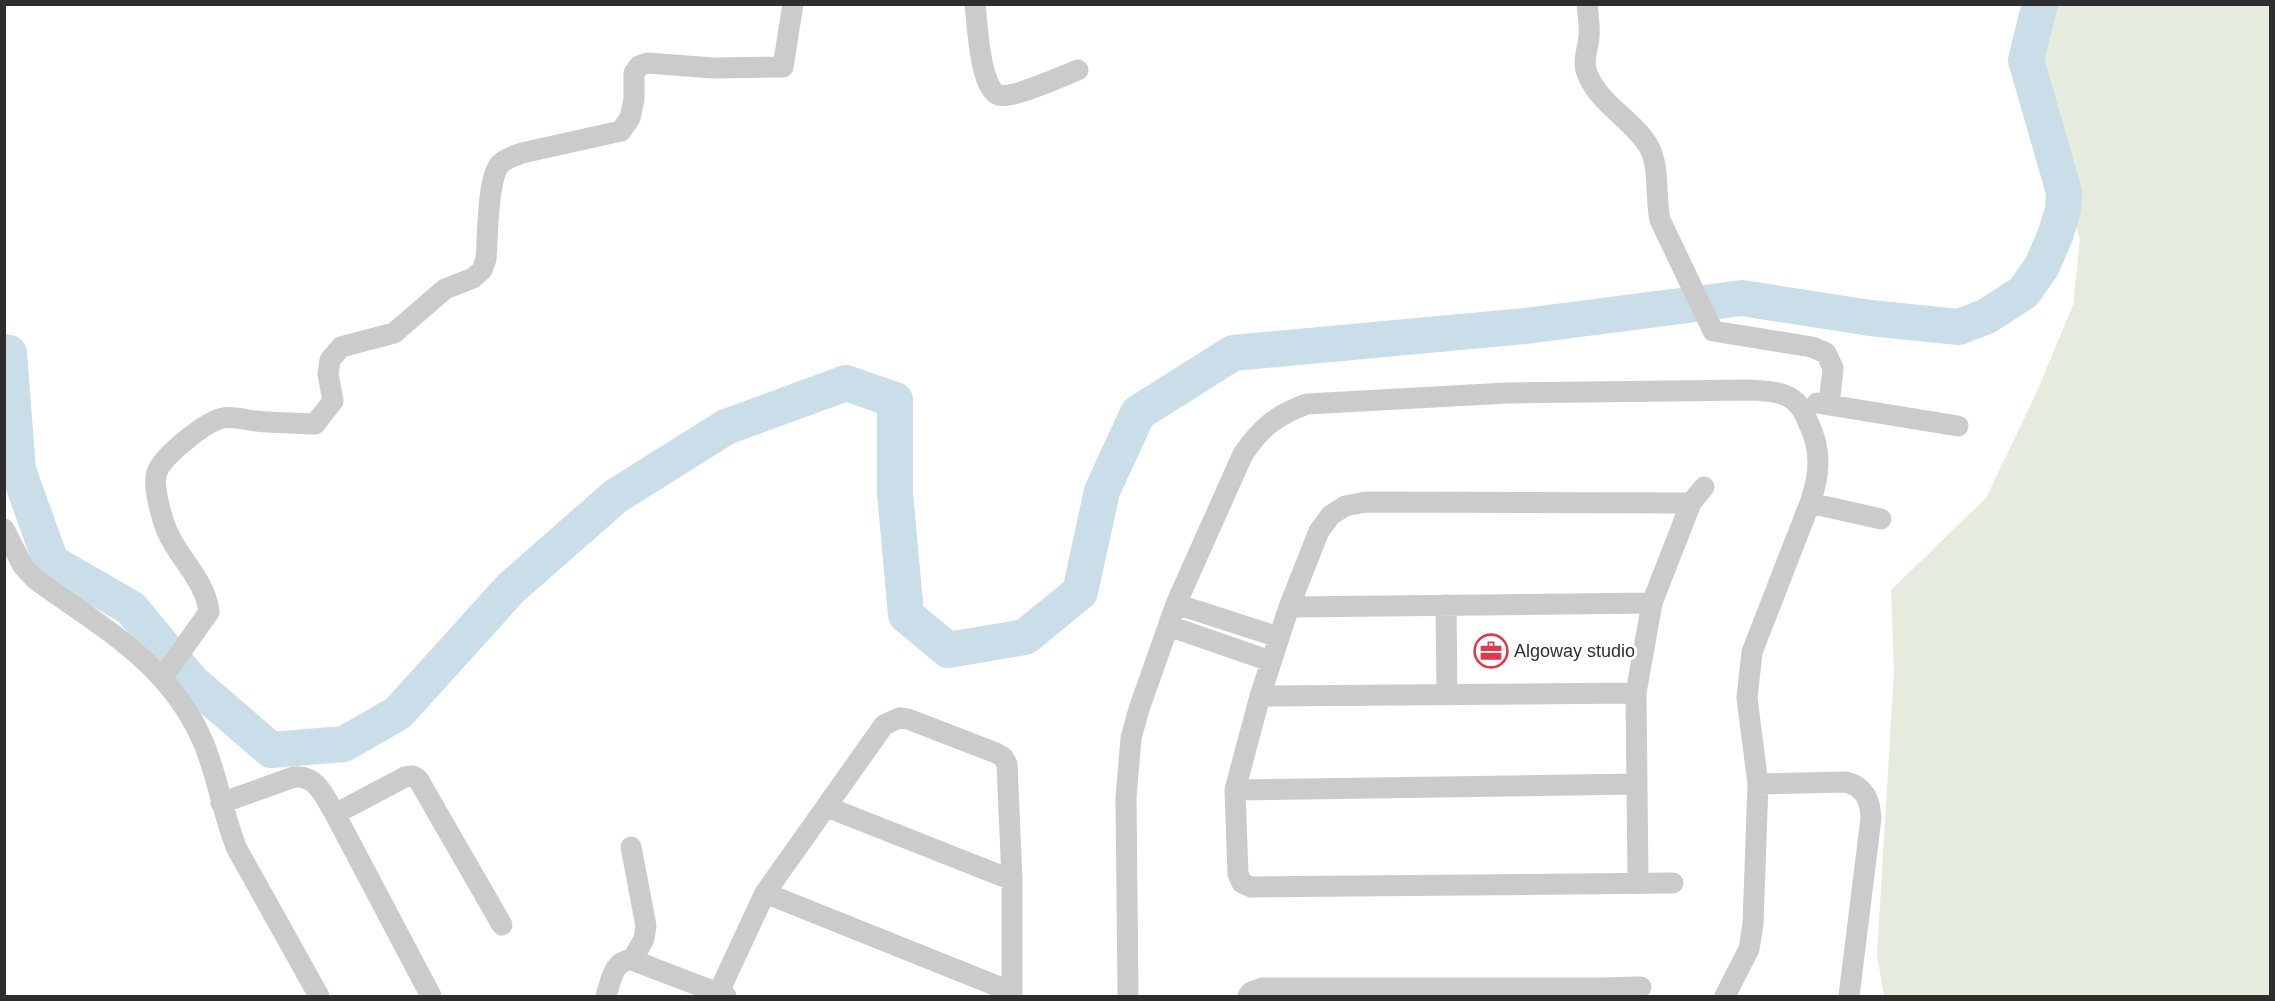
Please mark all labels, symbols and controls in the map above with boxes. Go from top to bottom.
office icon: Algoway studio [1473,633,1509,669]
place label: Algoway studio [1514,641,1635,661]

